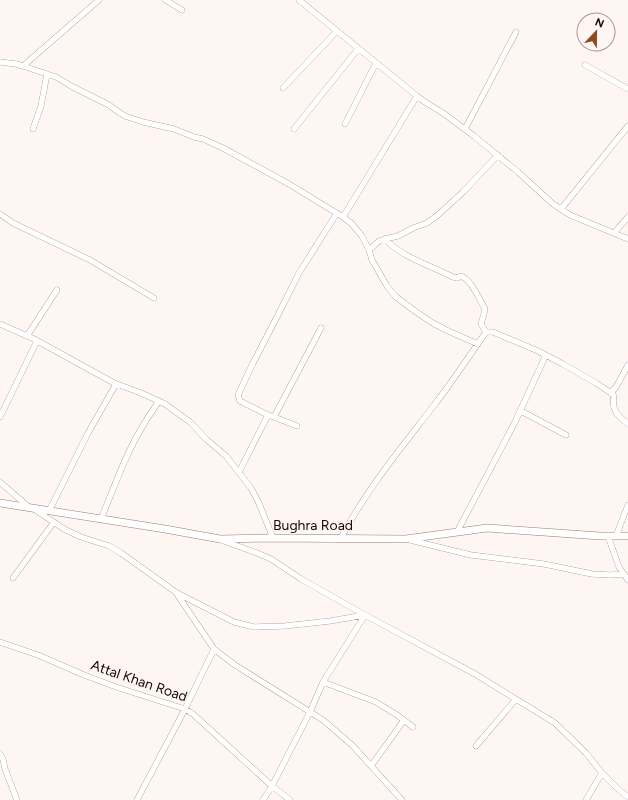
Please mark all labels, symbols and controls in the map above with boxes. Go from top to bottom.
north arrow [576,12,616,52]
text: N [593,16,606,31]
street label: Bughra Road [273,517,353,534]
street label: Attal Khan Road [89,657,189,705]

